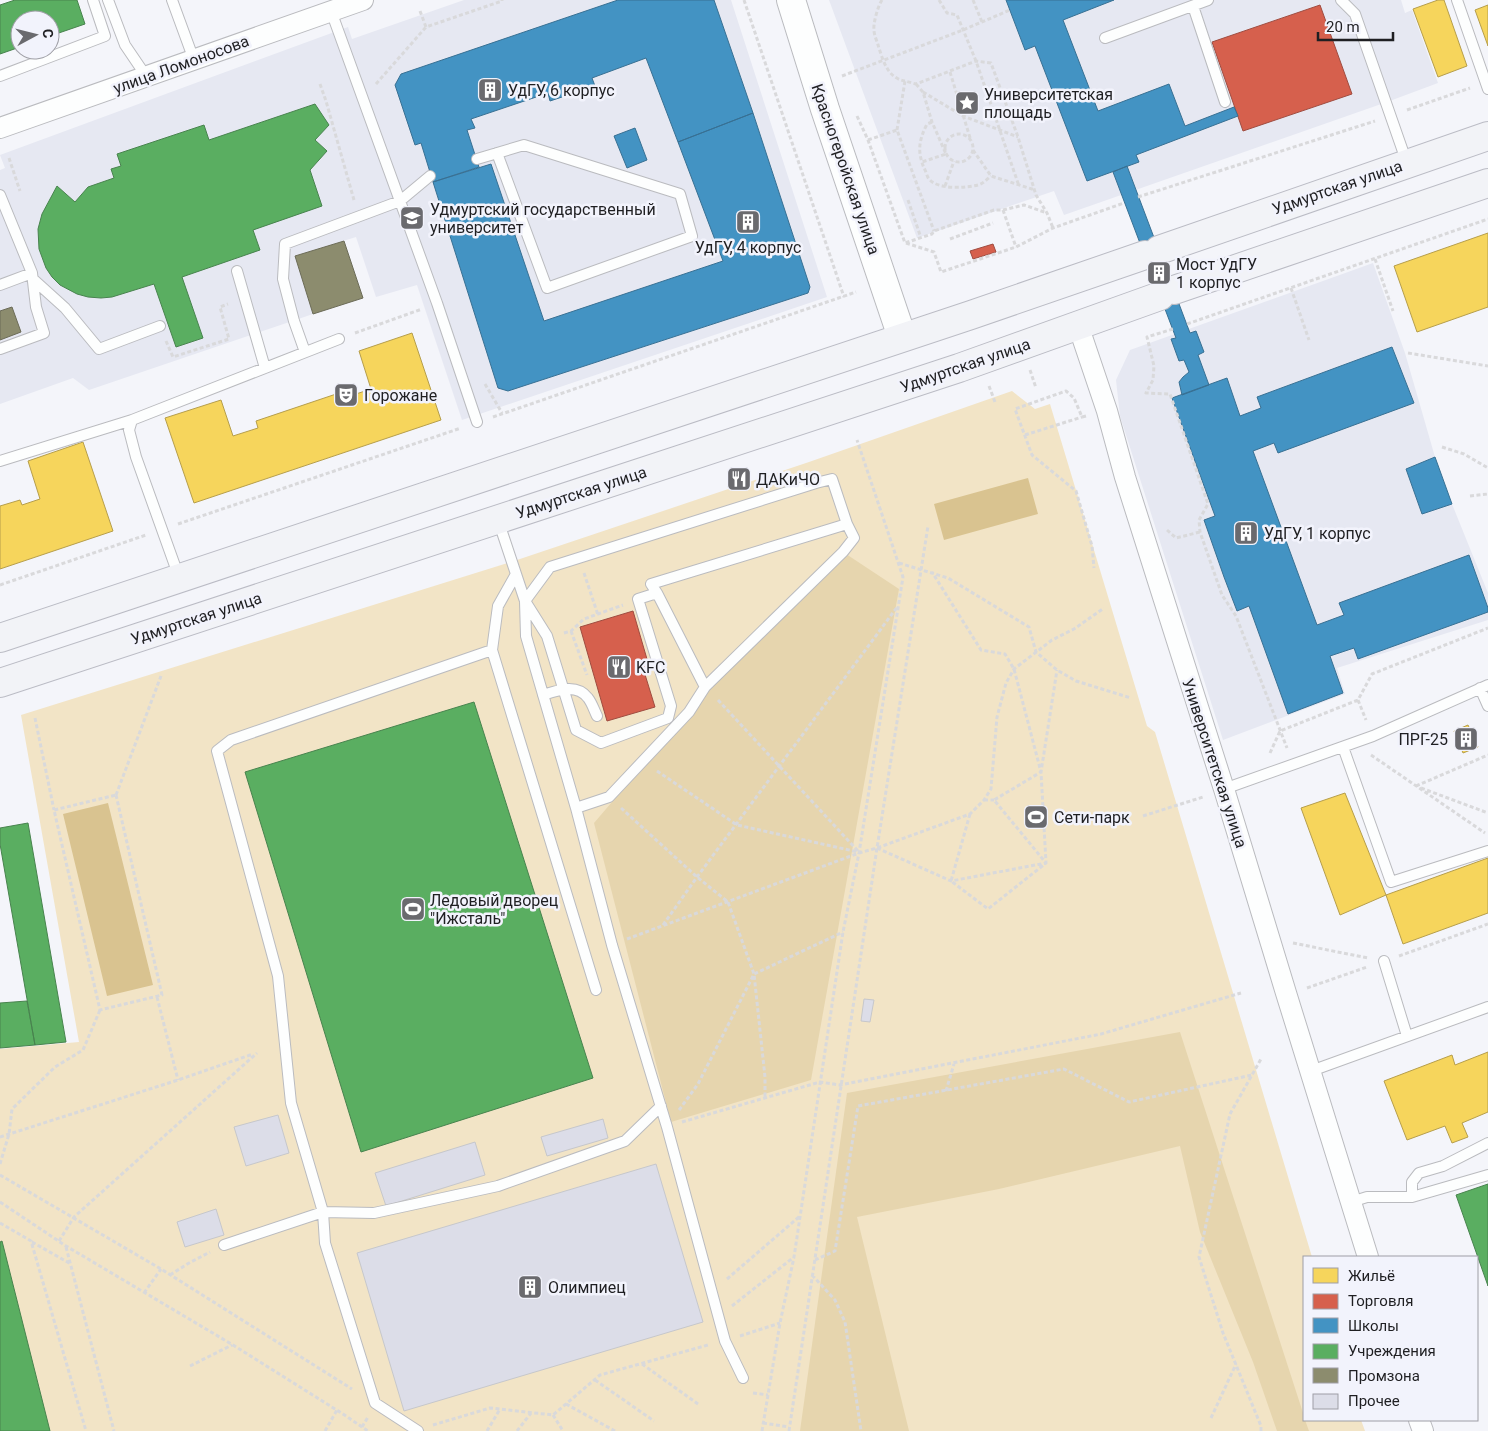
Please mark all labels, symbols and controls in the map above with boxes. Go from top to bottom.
north arrow [10,10,60,60]
scale bar [1318,10,1393,42]
text: 20 m [1326,18,1360,36]
text: С [39,28,56,39]
street label: улица Ломоносова [111,31,252,98]
building icon: УдГУ, 6 корпус [477,77,503,103]
place label: УдГУ, 6 корпус [508,81,615,100]
street label: Красногеройская улица [807,81,884,257]
place label: Университетская площадь [984,85,1113,122]
place icon: Университетская площадь [954,90,980,116]
street label: Удмуртская улица [1270,156,1405,219]
place label: Удмуртский государственный университет [430,200,656,237]
school or university icon: Удмуртский государственный университет [399,205,425,231]
building icon: УдГУ, 4 корпус [735,209,761,235]
place label: УдГУ, 4 корпус [695,238,801,257]
place label: Мост УдГУ 1 корпус [1176,255,1257,292]
building icon: Мост УдГУ 1 корпус [1146,260,1172,286]
street label: Удмуртская улица [898,334,1033,397]
theatre icon: Горожане [333,382,359,408]
place label: Горожане [364,386,437,405]
street label: Удмуртская улица [513,462,649,523]
restaurant icon: ДАКиЧО [726,466,752,492]
place label: ДАКиЧО [756,470,820,489]
building icon: УдГУ, 1 корпус [1233,520,1259,546]
place label: УдГУ, 1 корпус [1264,524,1371,543]
street label: Удмуртская улица [128,588,264,649]
restaurant icon: KFC [606,654,632,680]
place label: KFC [636,658,665,677]
street label: Университетская улица [1178,676,1251,850]
building icon: ПРГ-25 [1453,726,1479,752]
place label: ПРГ-25 [1398,730,1448,749]
sports icon: Сети-парк [1023,804,1049,830]
place label: Сети-парк [1054,808,1130,827]
place label: Ледовый дворец "Ижсталь" [430,891,559,928]
sports icon: Ледовый дворец "Ижсталь" [400,896,426,922]
legend [1303,1256,1478,1421]
text: Жильё [1348,1267,1395,1285]
building icon: Олимпиец [517,1274,543,1300]
place label: Олимпиец [548,1278,626,1297]
text: Торговля [1348,1292,1413,1310]
text: Школы [1348,1317,1399,1335]
text: Учреждения [1348,1342,1436,1360]
text: Промзона [1348,1367,1420,1385]
text: Прочее [1348,1392,1400,1410]

